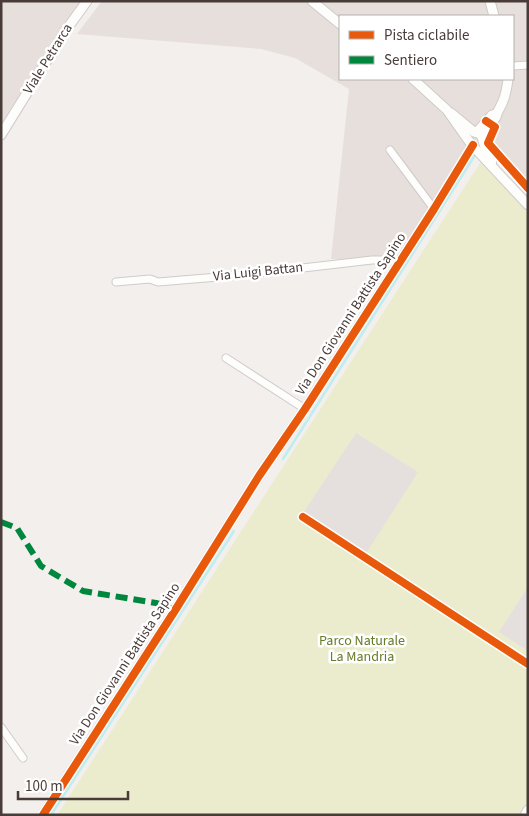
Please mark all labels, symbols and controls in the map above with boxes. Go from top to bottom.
legend [339,15,514,80]
street label: Viale Petrarca [18,20,78,98]
text: Pista ciclabile [384,25,469,46]
text: Sentiero [384,50,437,71]
street label: Via Don Giovanni Battista Sapino [291,229,411,399]
street label: Via Luigi Battan [212,257,304,287]
street label: Via Don Giovanni Battista Sapino [65,579,185,749]
park label: Parco Naturale La Mandria [319,631,405,667]
scale bar [18,768,128,800]
text: 100 m [25,776,63,797]

